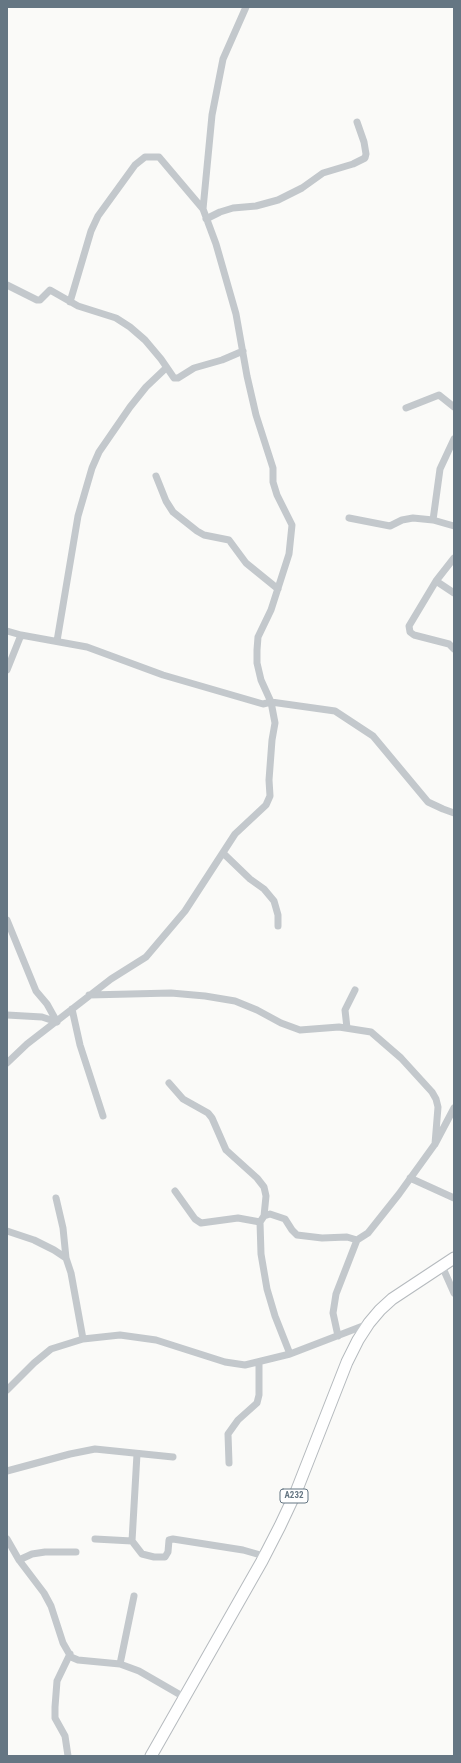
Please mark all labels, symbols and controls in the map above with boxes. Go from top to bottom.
road number: A232 [280,1489,308,1503]

